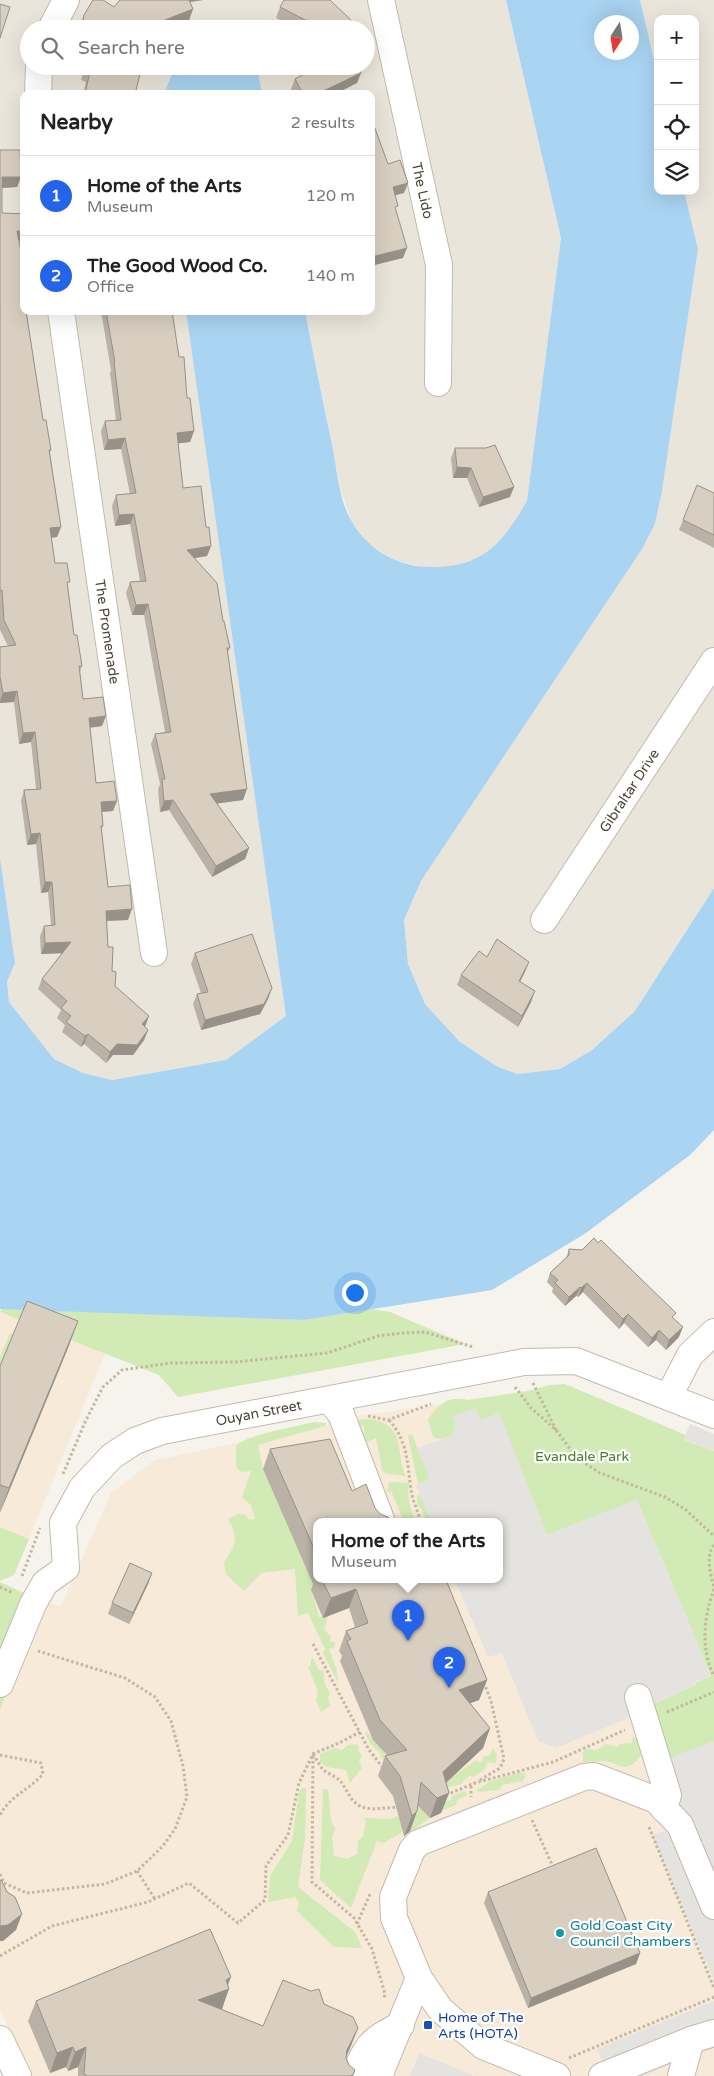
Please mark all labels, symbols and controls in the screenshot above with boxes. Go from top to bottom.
north arrow [594,15,639,60]
map controls [654,15,699,195]
button: + [654,15,699,60]
search box [20,20,375,75]
icon: search [38,34,66,62]
text: Search here [78,37,185,59]
button: − [654,60,699,105]
button: locate [654,105,699,150]
text: Nearby [40,110,113,135]
text: 2 results [291,113,355,133]
button: layers [654,150,699,195]
street label: The Lido [408,161,437,220]
text: Home of the Arts [87,175,242,197]
text: 1 [51,186,61,206]
text: 120 m [306,186,355,206]
text: Museum [87,197,153,217]
text: The Good Wood Co. [87,255,268,277]
text: 2 [51,266,61,286]
text: 140 m [306,266,355,286]
text: Office [87,277,134,297]
street label: The Promenade [91,578,123,685]
street label: Gibraltar Drive [595,745,663,835]
your location [342,1280,368,1306]
street label: Ouyan Street [214,1396,304,1429]
park label: Evandale Park [535,1448,629,1465]
popup [313,1518,503,1583]
text: Home of the Arts [331,1530,485,1552]
text: Museum [331,1552,397,1572]
pin: 1 [392,1600,424,1641]
pin: 2 [433,1647,465,1688]
place label: Gold Coast City Council Chambers [570,1917,691,1950]
marker: Gold Coast City Council Chambers [554,1927,566,1939]
place label: Home of The Arts (HOTA) [438,2009,524,2042]
marker: Home of The Arts (HOTA) [422,2019,434,2031]

